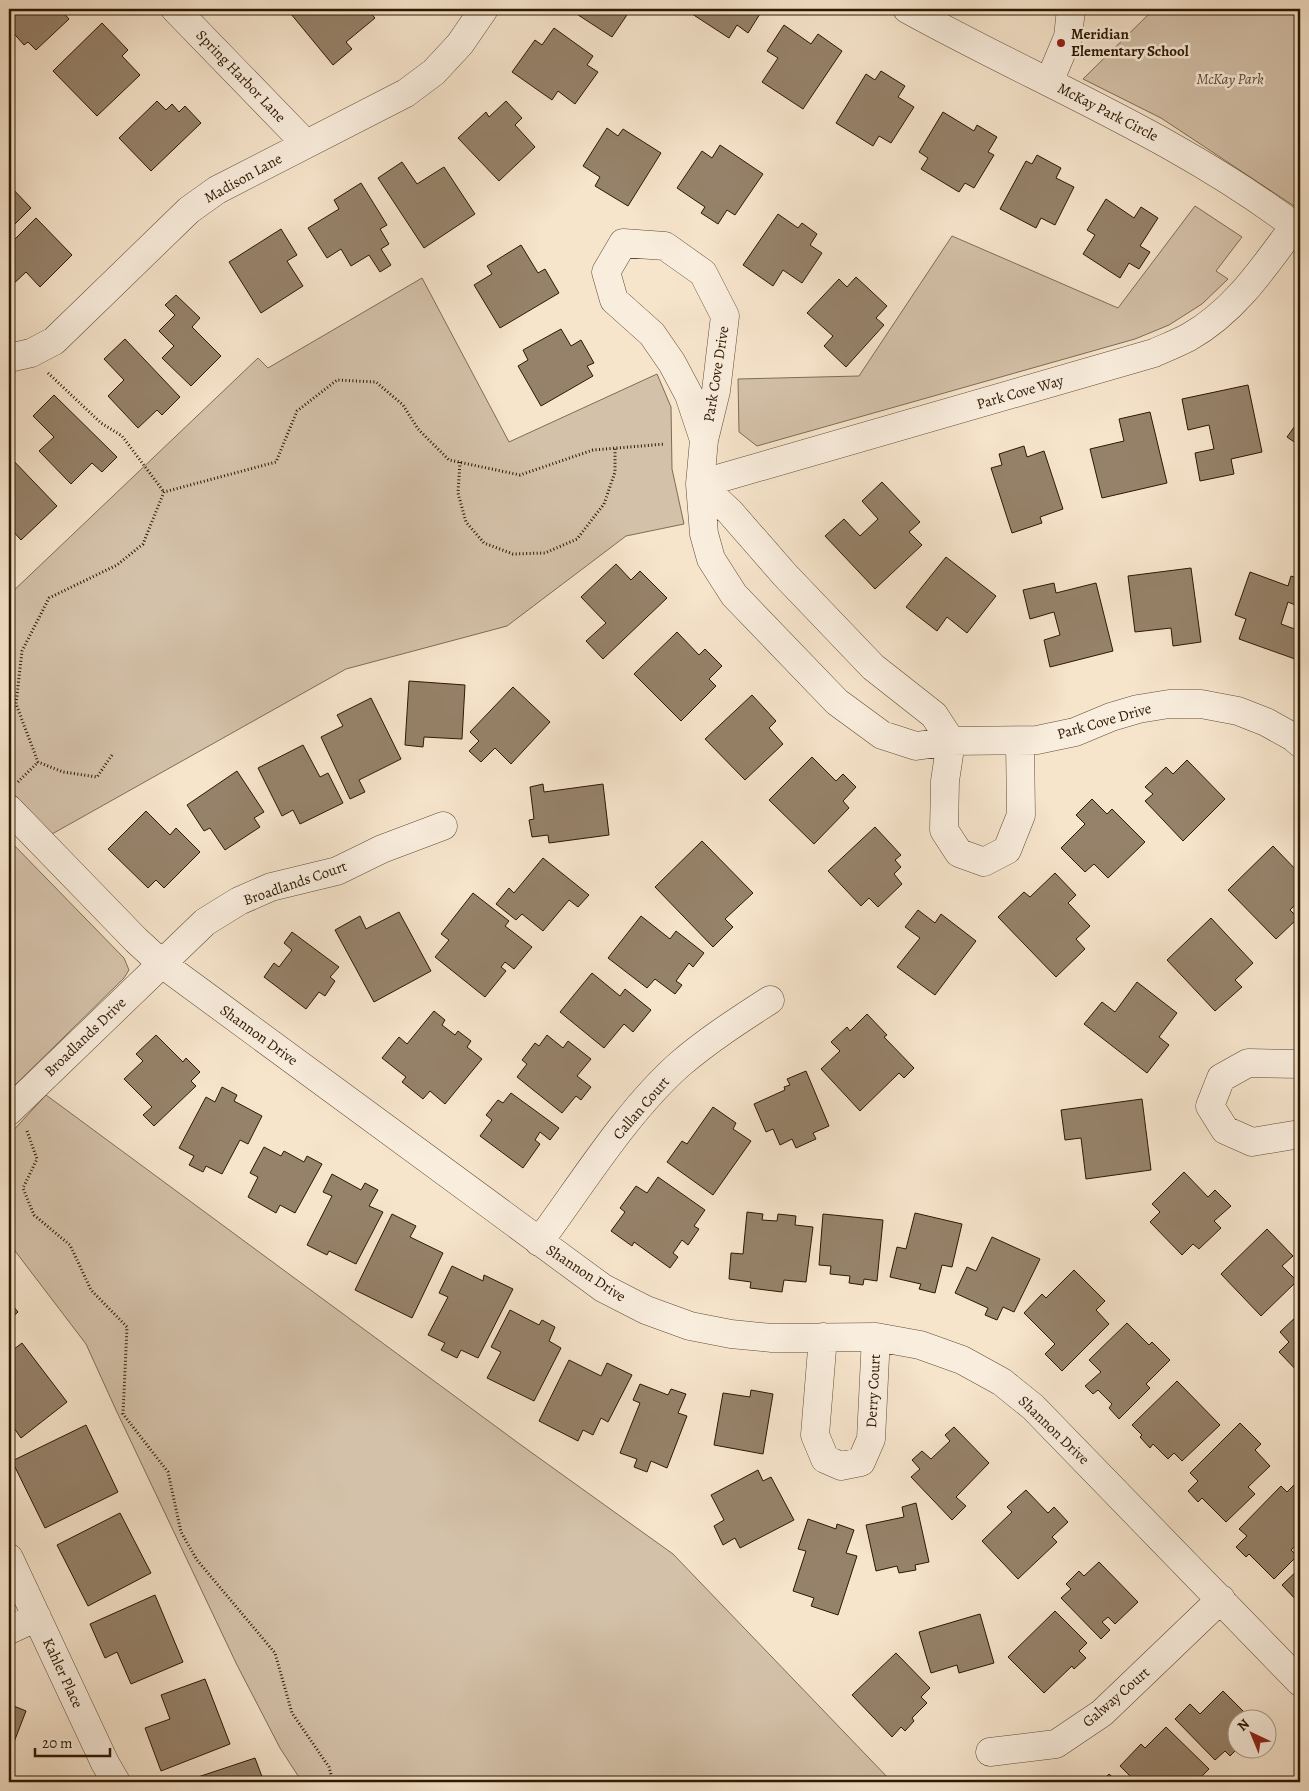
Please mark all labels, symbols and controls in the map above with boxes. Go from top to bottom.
place label: Meridian Elementary School [1071,24,1189,61]
street label: Spring Harbor Lane [192,25,291,127]
marker: Meridian Elementary School [1055,37,1067,49]
park label: McKay Park [1196,69,1264,89]
street label: McKay Park Circle [1054,78,1162,146]
street label: Madison Lane [201,148,286,208]
street label: Park Cove Drive [699,324,734,424]
street label: Park Cove Way [974,370,1066,414]
street label: Park Cove Drive [1055,698,1154,744]
street label: Broadlands Court [241,856,349,910]
street label: Broadlands Drive [40,993,130,1081]
street label: Shannon Drive [216,1000,302,1070]
street label: Callan Court [608,1072,674,1144]
street label: Shannon Drive [542,1240,630,1306]
street label: Derry Court [861,1353,885,1428]
street label: Shannon Drive [1014,1391,1094,1469]
street label: Kahler Place [38,1635,88,1712]
street label: Galway Court [1078,1662,1154,1732]
north arrow [1226,1708,1276,1758]
text: N [1233,1715,1254,1735]
scale bar [35,1726,110,1758]
text: 20 m [42,1733,73,1753]

